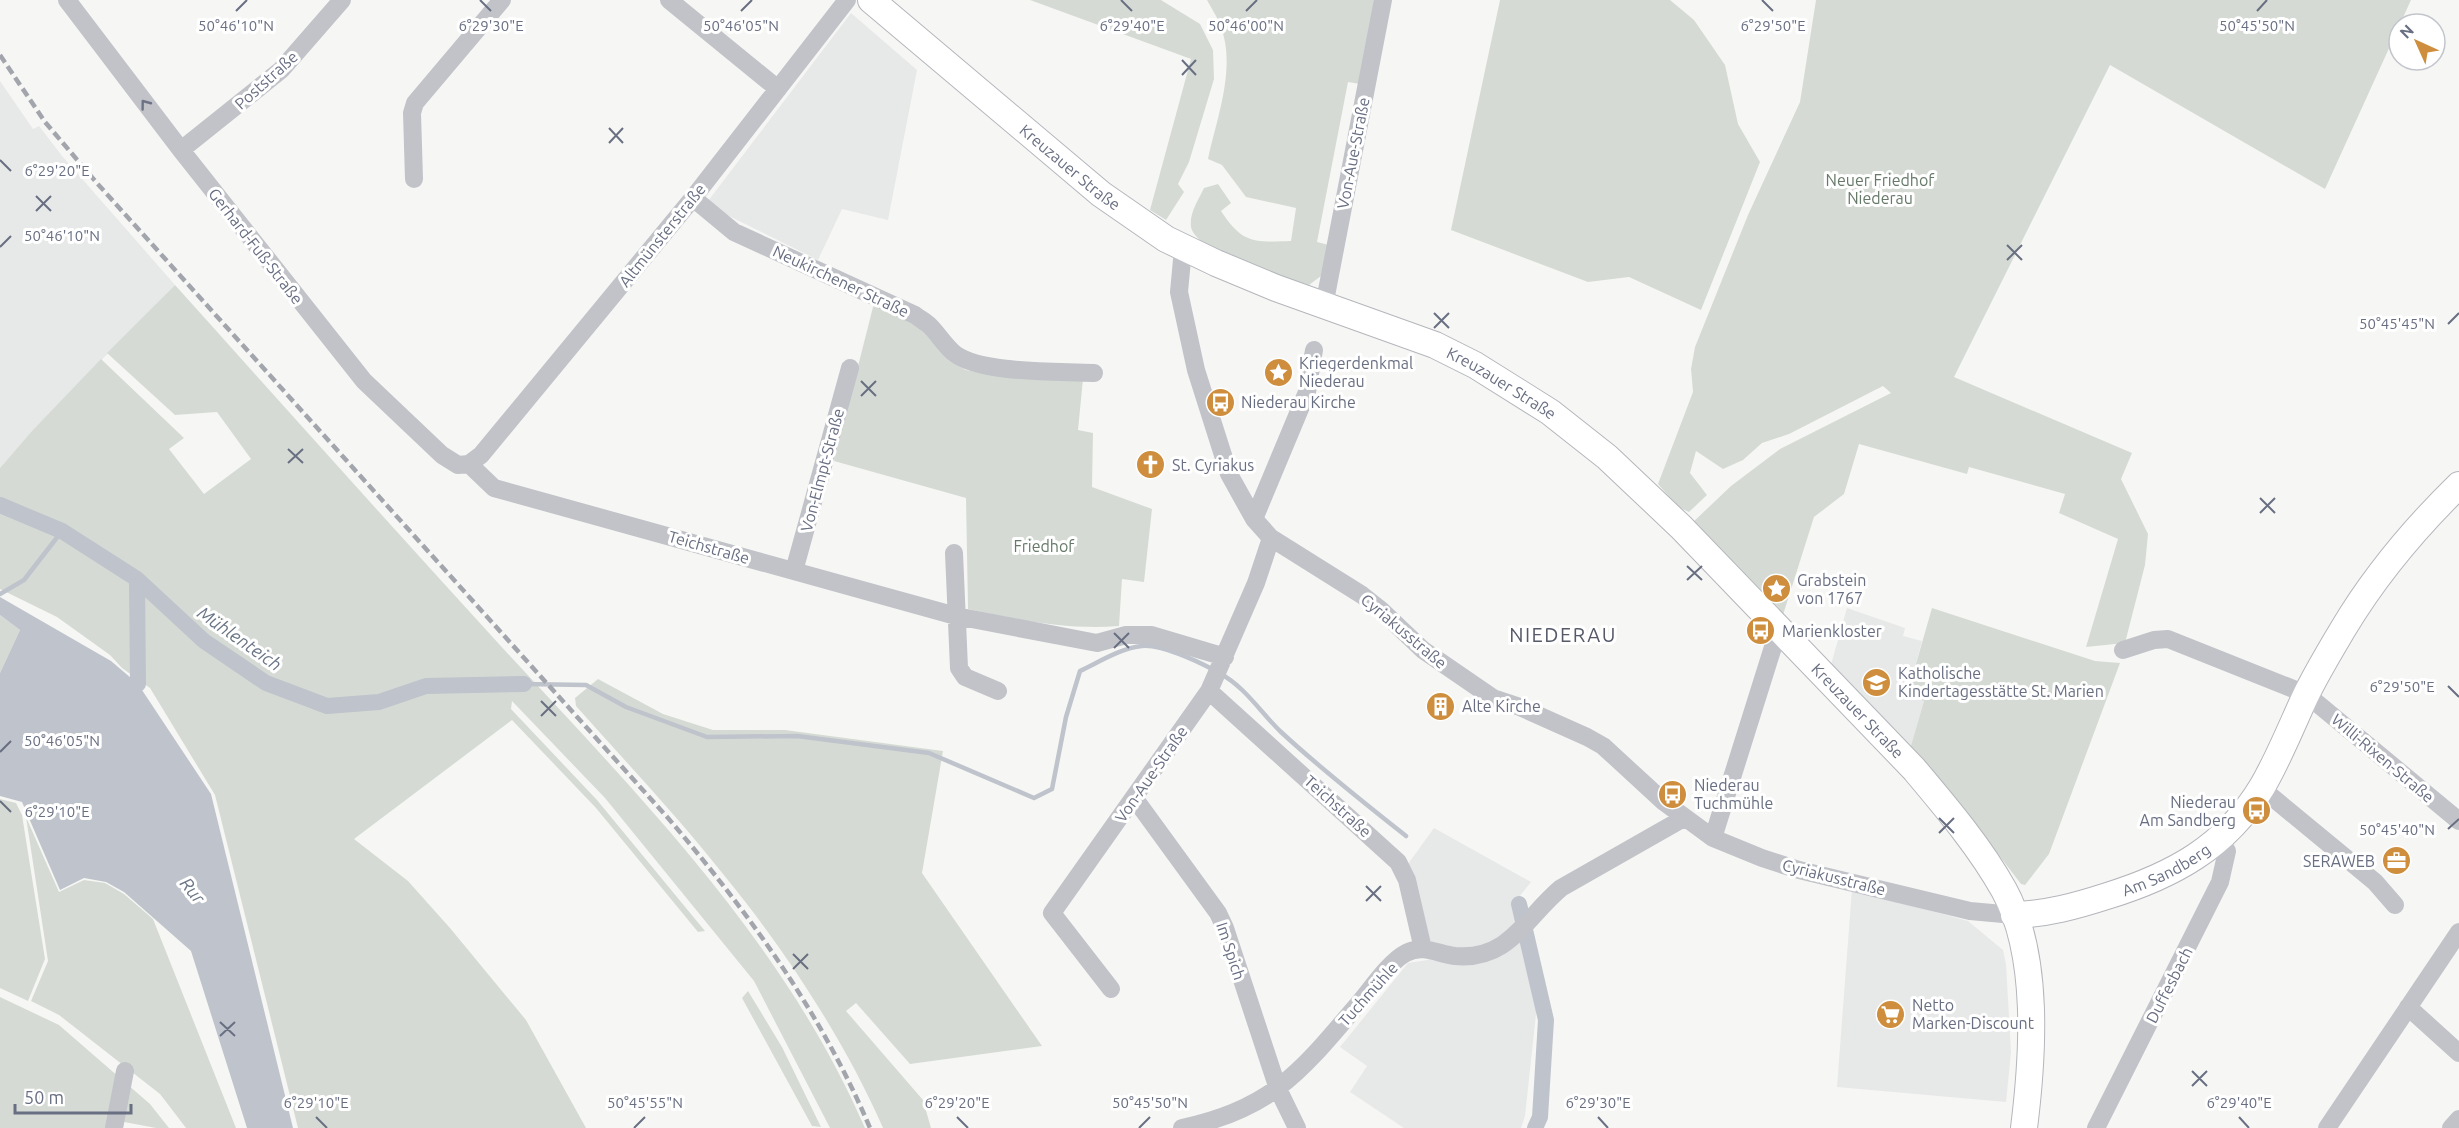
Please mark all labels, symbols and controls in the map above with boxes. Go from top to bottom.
north arrow [2387,12,2447,72]
text: 50°46'10"N [198,17,274,34]
text: 6°29'30"E [458,17,524,34]
text: 50°46'05"N [703,17,779,34]
text: 6°29'40"E [1099,17,1165,34]
text: 50°46'00"N [1208,17,1284,34]
text: 6°29'50"E [1740,17,1806,34]
text: 50°45'50"N [2219,17,2295,34]
text: N [2396,21,2417,42]
street label: Poststraße [231,47,301,113]
street label: Von-Aue-Straße [1333,96,1373,210]
one-way arrow [142,99,153,110]
street label: Kreuzauer Straße [1016,121,1124,214]
text: 6°29'20"E [24,162,90,179]
park label: Neuer Friedhof Niederau [1826,171,1935,207]
street label: Altmünsterstraße [615,180,709,290]
street label: Gerhard-Fuß-Straße [205,185,307,307]
text: 50°46'10"N [24,227,100,244]
street label: Neukirchener Straße [770,242,912,320]
text: 50°45'45"N [2359,315,2435,332]
street label: Kreuzauer Straße [1444,343,1560,423]
place label: Kriegerdenkmal Niederau [1299,354,1413,390]
place icon: Kriegerdenkmal Niederau [1262,356,1294,388]
bus stop icon: Niederau Kirche [1204,386,1236,418]
place label: Niederau Kirche [1241,393,1356,411]
street label: Von-Elmpt-Straße [797,406,847,534]
church icon: St. Cyriakus [1135,449,1167,481]
place label: St. Cyriakus [1172,456,1254,474]
street label: Teichstraße [666,527,752,567]
park label: Friedhof [1014,537,1075,555]
place label: Grabstein von 1767 [1797,571,1866,607]
place icon: Grabstein von 1767 [1760,573,1792,605]
street label: Cyriakusstraße [1358,590,1450,672]
water label: Mühlenteich [194,602,286,674]
bus stop icon: Marienkloster [1745,615,1777,647]
place label: Marienkloster [1782,622,1882,640]
district label: NIEDERAU [1509,623,1617,646]
street label: Kreuzauer Straße [1808,660,1908,762]
place label: Katholische Kindertagesstätte St. Marien [1898,664,2104,700]
school or university icon: Katholische Kindertagesstätte St. Marien [1861,666,1893,698]
text: 6°29'50"E [2369,678,2435,695]
building icon: Alte Kirche [1425,690,1457,722]
place label: Alte Kirche [1462,697,1541,715]
street label: Willi-Rixen-Straße [2328,710,2438,806]
street label: Von-Aue-Straße [1111,723,1191,825]
text: 50°46'05"N [24,732,100,749]
street label: Teichstraße [1301,771,1375,841]
place label: Niederau Tuchmühle [1694,776,1773,812]
bus stop icon: Niederau Tuchmühle [1657,778,1689,810]
place label: Niederau Am Sandberg [2140,793,2236,829]
bus stop icon: Niederau Am Sandberg [2241,795,2273,827]
text: 6°29'10"E [24,803,90,820]
text: 50°45'40"N [2359,821,2435,838]
street label: Am Sandberg [2120,840,2214,899]
office icon: SERAWEB [2380,845,2412,877]
place label: SERAWEB [2303,852,2375,870]
street label: Cyriakusstraße [1780,855,1888,899]
water label: Rur [177,873,210,908]
street label: Im Spich [1213,920,1249,982]
street label: Duffesbach [2142,944,2196,1026]
street label: Tuchmühle [1335,959,1401,1029]
place label: Netto Marken-Discount [1912,996,2035,1032]
supermarket icon: Netto Marken-Discount [1875,998,1907,1030]
scale bar [15,1077,130,1115]
text: 50 m [24,1087,64,1107]
text: 6°29'10"E [283,1094,349,1111]
text: 50°45'55"N [607,1094,683,1111]
text: 6°29'20"E [924,1094,990,1111]
text: 50°45'50"N [1112,1094,1188,1111]
text: 6°29'30"E [1565,1094,1631,1111]
text: 6°29'40"E [2206,1094,2272,1111]

